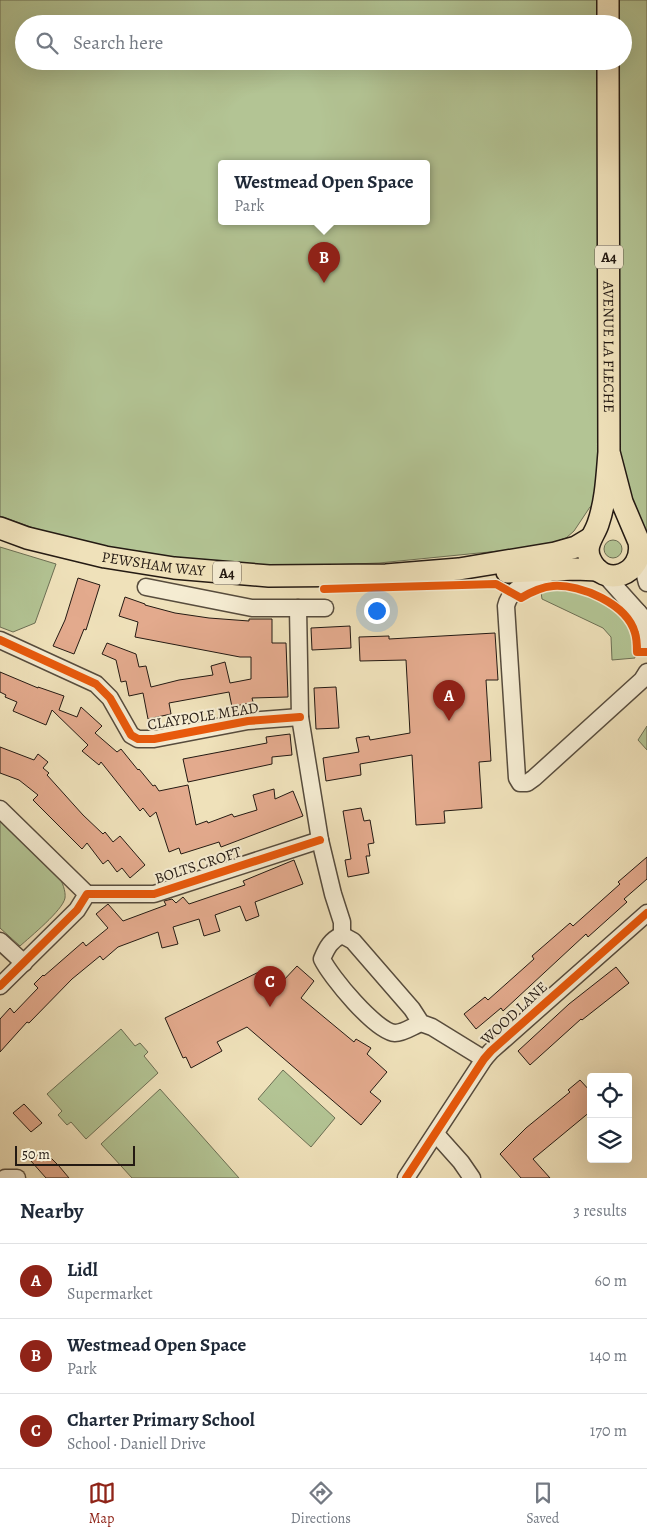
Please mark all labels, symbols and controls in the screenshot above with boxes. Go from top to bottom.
search box [15,15,632,70]
icon: search [33,29,61,57]
text: Search here [73,30,163,56]
popup [218,160,430,225]
text: Westmead Open Space [234,169,414,195]
text: Park [234,195,264,217]
pin: B [308,242,340,283]
road number: A4 [595,246,623,268]
street label: AVENUE LA FLECHE [599,280,619,413]
street label: PEWSHAM WAY [100,547,207,581]
road number: A4 [213,562,241,584]
your location [364,598,390,624]
pin: A [433,680,465,721]
street label: CLAYPOLE MEAD [146,697,260,735]
street label: BOLTS CROFT [152,841,245,888]
pin: C [254,966,286,1007]
street label: WOOD LANE [476,977,552,1050]
map controls [587,1073,632,1163]
button: locate [587,1073,632,1118]
button: layers [587,1118,632,1163]
scale bar [15,1143,135,1166]
text: 50 m [22,1145,50,1164]
text: Nearby [20,1197,83,1225]
text: 3 results [573,1200,627,1222]
text: Lidl [67,1257,98,1283]
text: A [31,1270,41,1292]
text: 60 m [595,1270,627,1292]
text: Supermarket [67,1283,153,1305]
text: Westmead Open Space [67,1332,246,1358]
text: B [31,1345,41,1367]
text: 140 m [589,1345,627,1367]
text: Park [67,1358,97,1380]
text: Charter Primary School [67,1407,255,1433]
text: C [31,1420,41,1442]
text: 170 m [590,1420,627,1442]
text: School · Daniell Drive [67,1433,206,1455]
tab: Map [88,1479,116,1528]
tab: Directions [291,1479,351,1528]
tab: Saved [526,1479,559,1528]

